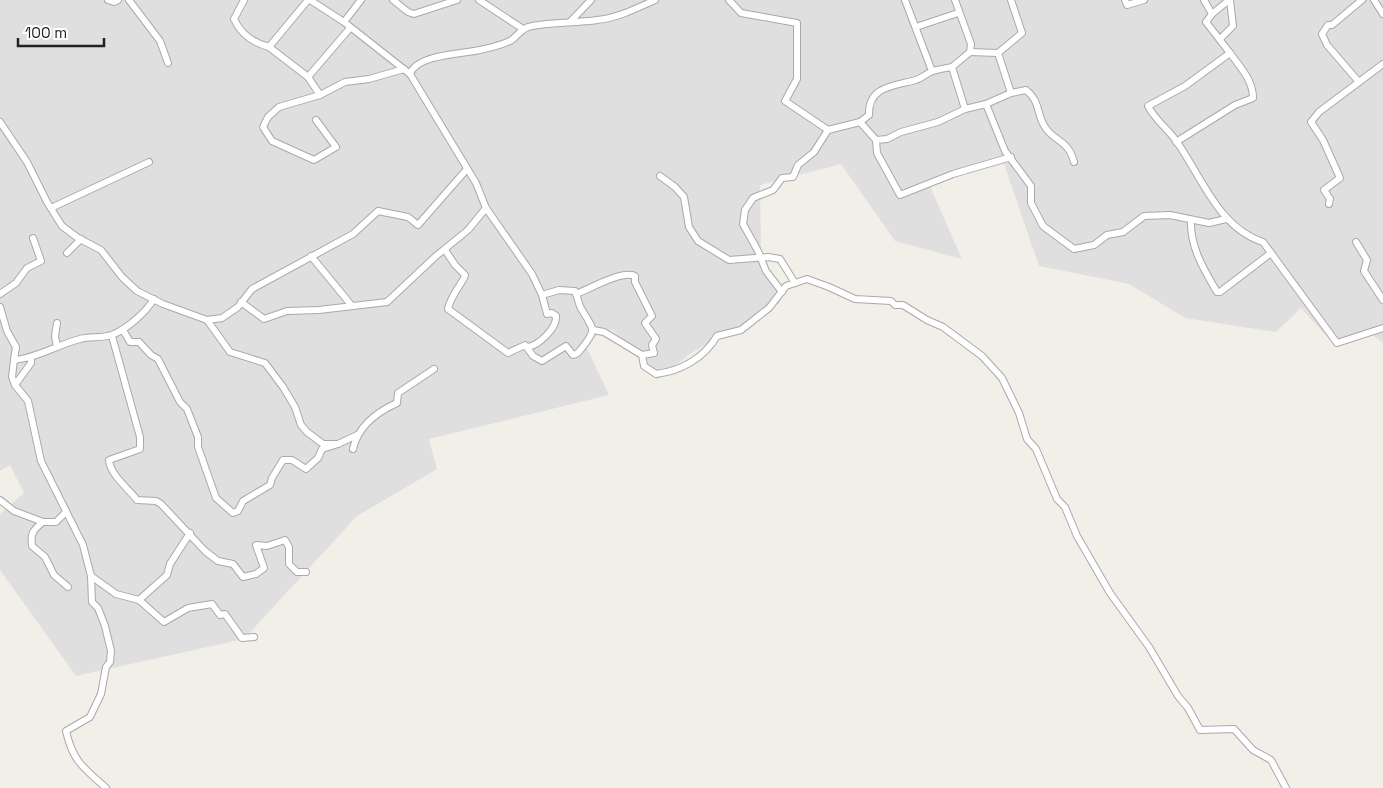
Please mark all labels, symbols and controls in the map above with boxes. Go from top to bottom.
scale bar [18,15,104,47]
text: 100 m [25,23,67,42]

